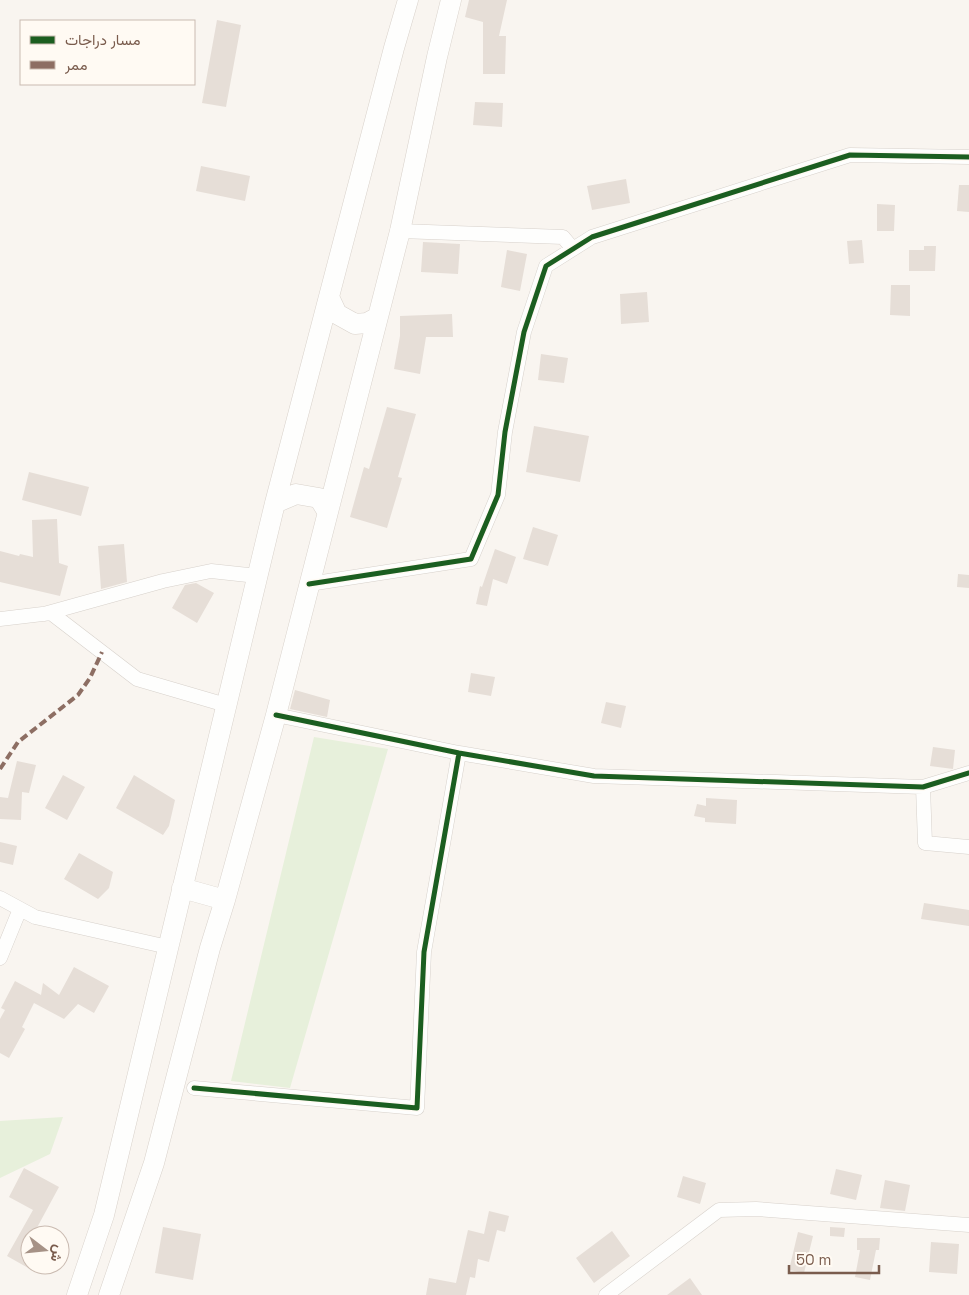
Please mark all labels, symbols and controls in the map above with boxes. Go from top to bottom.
legend [20,20,195,85]
text: مسار دراجات [65,30,140,49]
text: ممر [64,55,87,74]
north arrow [20,1225,70,1275]
scale bar [789,1242,879,1274]
text: ش [46,1243,68,1264]
text: 50 m [796,1250,831,1269]

